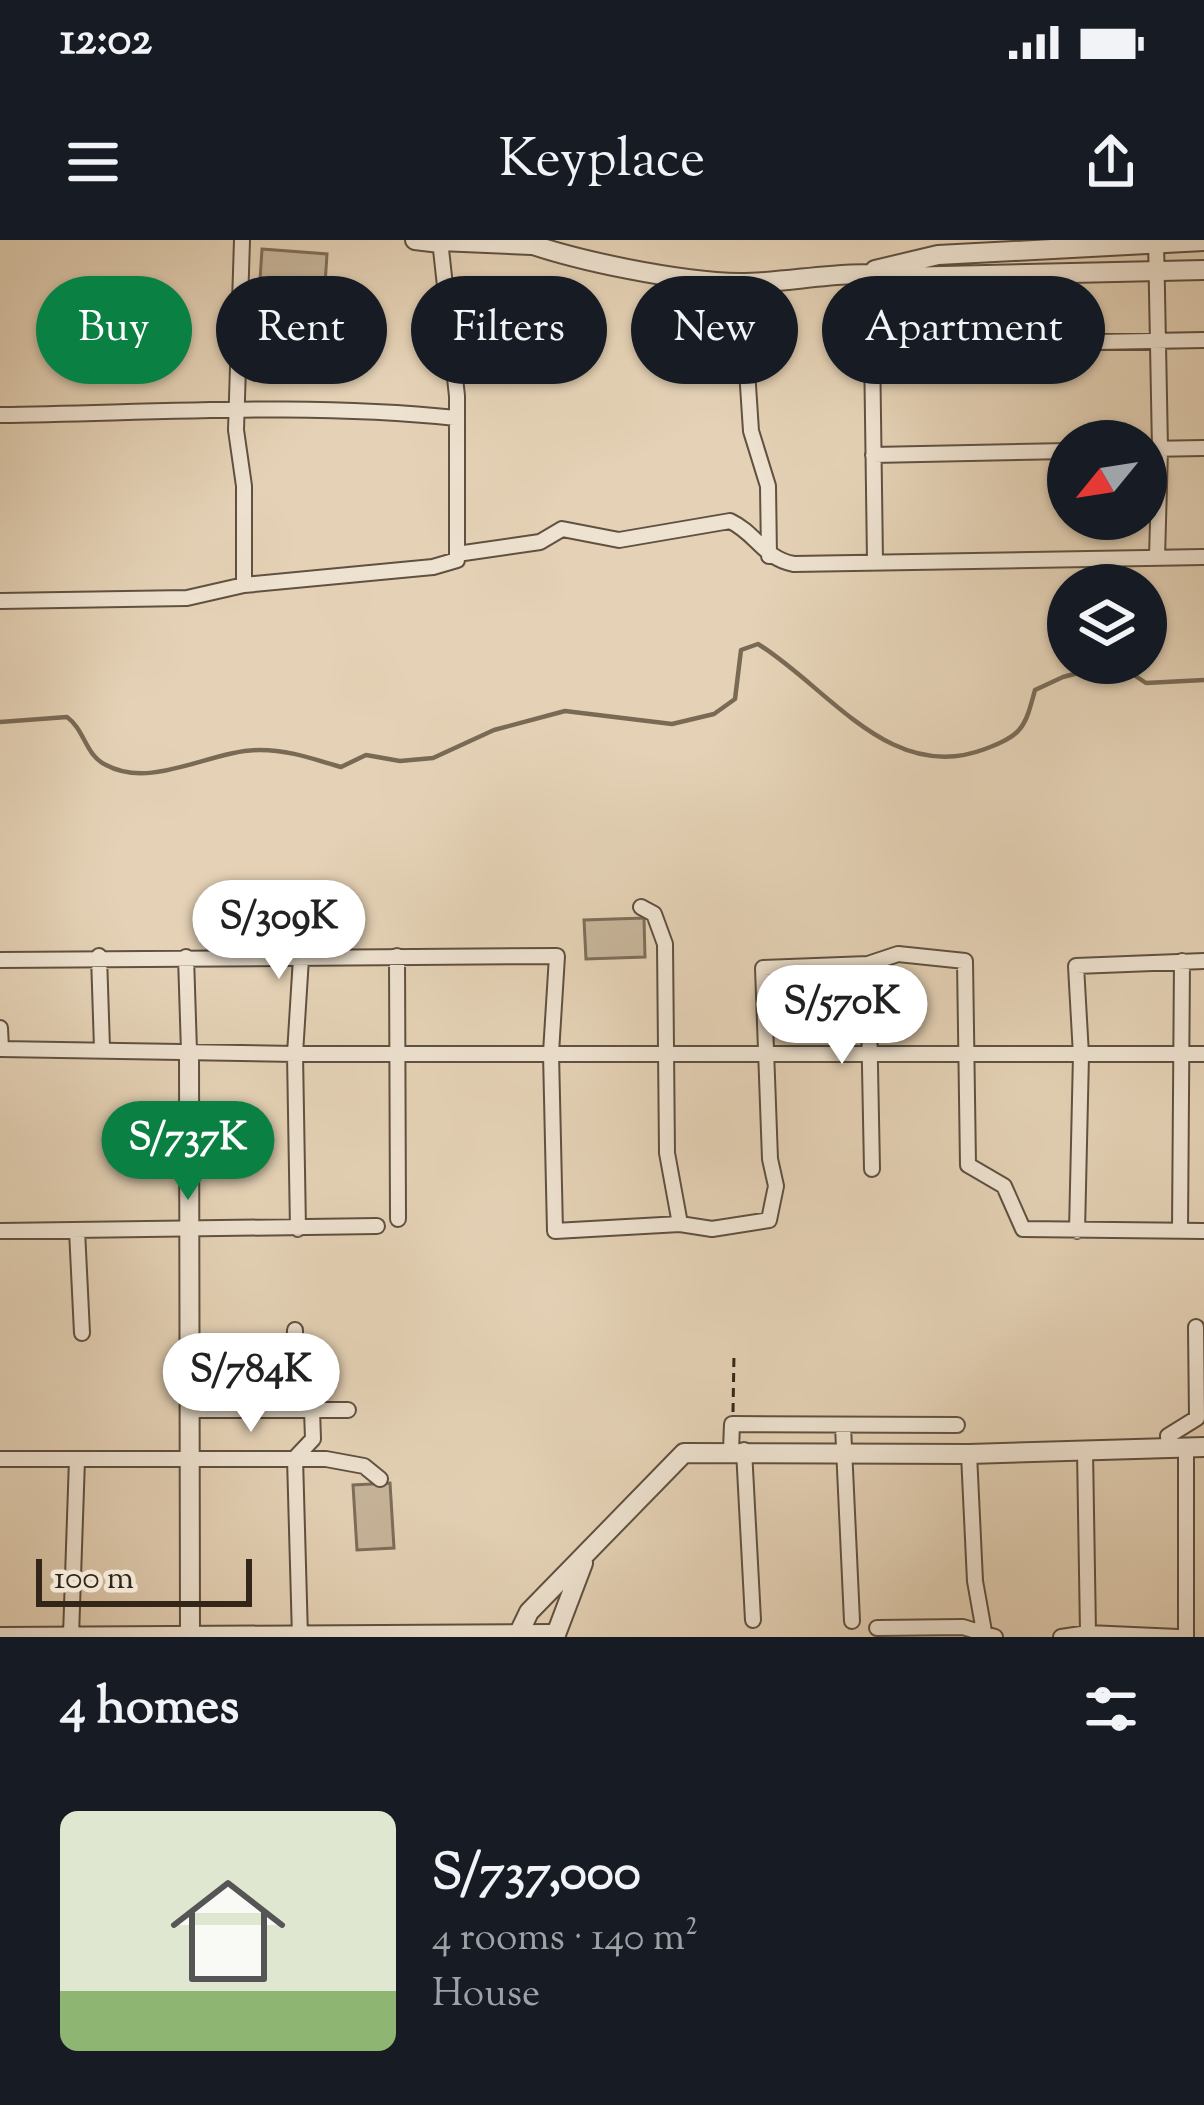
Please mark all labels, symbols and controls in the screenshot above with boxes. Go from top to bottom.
text: 12:02 [60,10,152,75]
text: Keyplace [499,123,705,201]
icon: menu [60,129,126,195]
icon: share [1078,129,1144,195]
chip: Buy [36,276,192,384]
chip: Rent [216,276,387,384]
chip: Filters [411,276,607,384]
chip: New [631,276,798,384]
chip: Apartment [822,276,1105,384]
north arrow [1047,420,1167,540]
map controls [1047,420,1167,684]
button: layers [1047,564,1167,684]
pin: S/309K [181,880,377,982]
text: S/309K [219,891,339,947]
pin: S/570K [744,965,940,1067]
text: S/570K [783,976,901,1032]
pin: S/737K [90,1101,286,1203]
text: S/737K [128,1112,248,1168]
pin: S/784K [153,1333,349,1435]
text: S/784K [190,1344,312,1400]
scale bar [36,1553,252,1606]
text: 100 m [54,1556,134,1604]
text: 4 homes [60,1673,239,1746]
icon: filters [1078,1676,1144,1742]
text: S/737,000 [432,1839,641,1912]
icon: home [156,1859,300,2003]
text: 4 rooms · 140 m² [432,1912,698,1968]
text: House [432,1968,540,2024]

